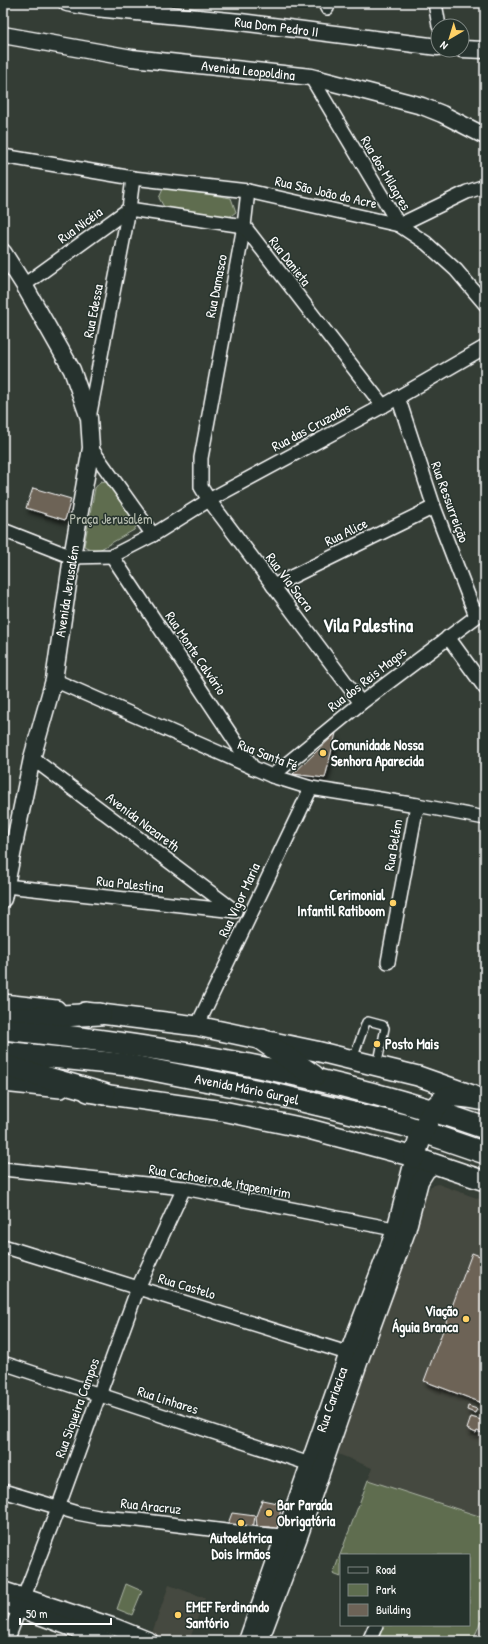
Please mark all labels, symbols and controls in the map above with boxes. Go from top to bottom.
street label: Rua Dom Pedro II [234,12,320,41]
north arrow [430,18,470,58]
text: N [437,38,450,53]
street label: Avenida Leopoldina [201,55,297,84]
street label: Rua dos Milagres [356,132,416,214]
street label: Rua São João do Acre [273,171,379,213]
street label: Rua Nicéia [54,202,106,247]
street label: Rua Danieta [265,232,316,290]
street label: Rua Damasco [200,252,231,319]
street label: Rua Edessa [78,282,107,339]
street label: Rua das Cruzadas [268,398,354,455]
street label: Rua Ressurreição [427,459,474,545]
park label: Praça Jerusalém [69,509,153,528]
street label: Rua Alice [321,513,371,550]
street label: Avenida Jerusalém [50,543,83,638]
street label: Rua Via Sacra [262,549,319,615]
street label: Rua Monte Calvário [161,607,232,698]
district label: Vila Palestina [323,613,414,638]
street label: Rua dos Reis Magos [323,642,411,716]
street label: Rua Santa Fé [235,734,302,775]
place label: Comunidade Nossa Senhora Aparecida [331,735,424,772]
marker: Comunidade Nossa Senhora Aparecida [318,748,328,758]
street label: Avenida Nazareth [103,788,184,856]
street label: Rua Belém [379,818,406,872]
street label: Rua Vigor Maria [213,859,265,940]
street label: Rua Palestina [96,871,165,897]
place label: Cerimonial Infantil Ratiboom [297,885,385,920]
marker: Cerimonial Infantil Ratiboom [388,898,398,908]
place label: Posto Mais [385,1034,439,1053]
marker: Posto Mais [372,1039,382,1049]
street label: Avenida Mário Gurgel [193,1068,301,1109]
street label: Rua Cachoeiro de Itapemirim [147,1159,293,1203]
street label: Rua Castelo [156,1268,218,1303]
place label: Viação Águia Branca [392,1301,459,1338]
marker: Viação Águia Branca [461,1314,471,1324]
street label: Rua Siqueira Campos [50,1355,104,1461]
street label: Rua Cariacica [311,1364,352,1434]
street label: Rua Linhares [135,1381,201,1418]
street label: Rua Aracruz [120,1493,182,1518]
place label: Bar Parada Obrigatória [277,1495,336,1532]
marker: Bar Parada Obrigatória [264,1508,274,1518]
marker: Autoelétrica Dois Irmãos [236,1518,246,1528]
place label: Autoelétrica Dois Irmãos [210,1528,273,1563]
legend [340,1554,470,1626]
text: Road [376,1561,396,1578]
text: Park [376,1581,396,1598]
place label: EMEF Ferdinando Santório [186,1597,270,1632]
scale bar [20,1600,111,1626]
text: Building [376,1601,411,1618]
text: 50 m [26,1605,47,1622]
marker: EMEF Ferdinando Santório [173,1610,183,1620]

